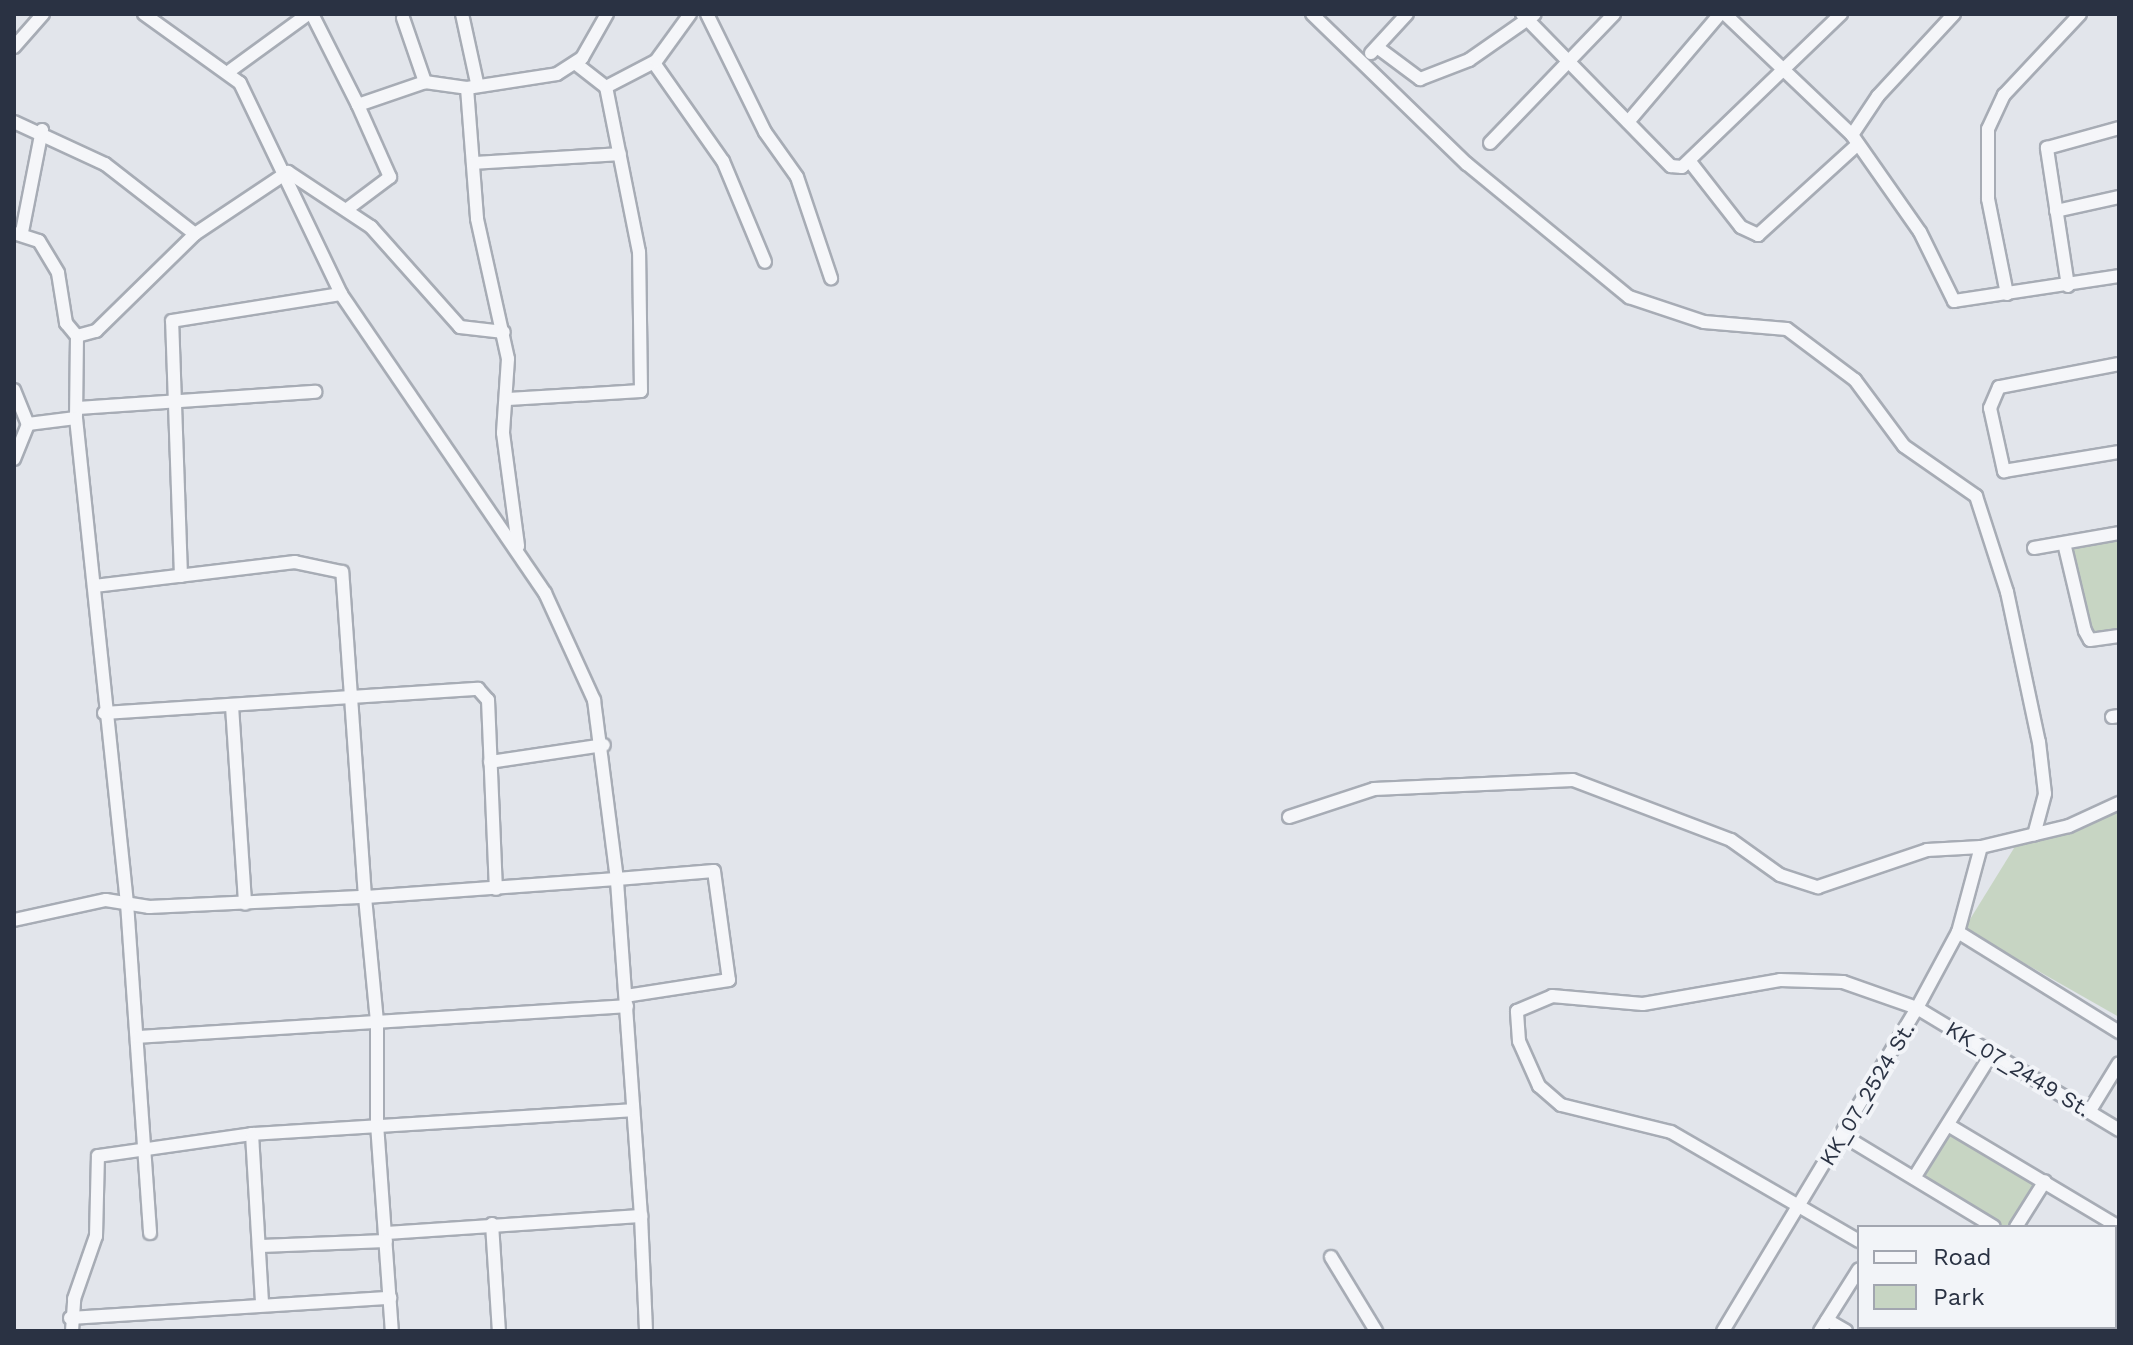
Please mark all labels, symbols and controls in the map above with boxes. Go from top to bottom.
street label: KK_07_2449 St. [1941,1015,2095,1123]
street label: KK_07_2524 St. [1814,1017,1920,1171]
legend [1857,1225,2117,1329]
text: Road [1933,1243,1992,1271]
text: Park [1933,1283,1985,1311]

